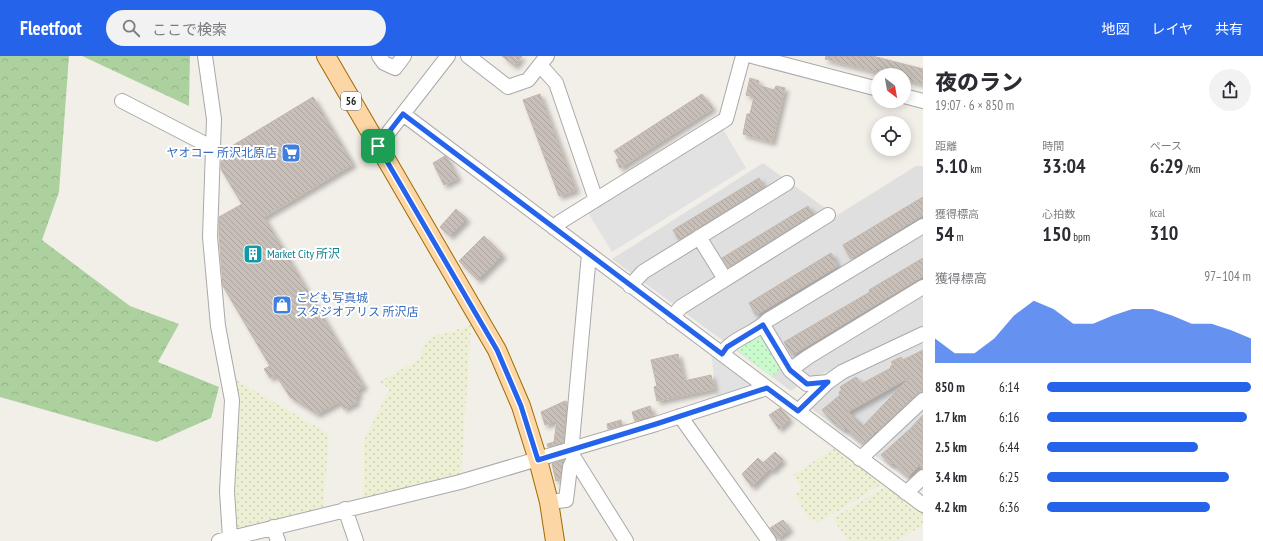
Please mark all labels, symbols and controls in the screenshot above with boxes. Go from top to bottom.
search box [106,10,386,46]
text: Fleetfoot [20,16,82,40]
icon: search [120,17,142,39]
text: ここで検索 [152,20,227,39]
text: 地図 [1101,20,1129,38]
text: レイヤ [1151,20,1193,38]
text: 共有 [1215,20,1243,38]
north arrow [871,68,911,108]
map controls [871,68,911,156]
text: 夜のラン [935,68,1023,96]
button: share [1209,69,1251,111]
road number: 56 [341,92,361,110]
text: 19:07 · 6 × 850 m [935,97,1014,114]
button: locate [871,116,911,156]
pin [361,129,395,163]
icon: arrive [367,135,389,157]
text: 距離 [935,139,957,153]
text: 時間 [1042,139,1064,153]
text: ペース [1150,139,1182,153]
supermarket icon: ヤオコー 所沢北原店 [280,142,302,164]
place label: ヤオコー 所沢北原店 [166,145,277,160]
text: 5.10 [935,153,968,179]
text: 33:04 [1042,153,1086,179]
text: 6:29 [1150,153,1183,179]
text: km [968,162,982,176]
text: /km [1183,162,1200,176]
text: kcal [1150,206,1165,220]
text: 獲得標高 [935,207,979,221]
text: 心拍数 [1042,207,1075,221]
text: 310 [1150,220,1178,246]
text: 54 [935,221,954,247]
text: 150 [1042,221,1071,247]
text: m [954,230,964,244]
text: bpm [1071,230,1090,244]
building icon: Market City 所沢 [242,243,264,265]
place label: Market City 所沢 [267,246,340,261]
text: 97–104 m [1204,268,1251,285]
text: 獲得標高 [935,270,987,287]
place label: こども写真城 スタジオアリス 所沢店 [296,290,419,319]
shop icon: こども写真城 スタジオアリス 所沢店 [271,294,293,316]
text: 850 m [935,379,965,396]
text: 6:14 [999,379,1019,396]
text: 1.7 km [935,409,966,426]
text: 6:16 [999,409,1019,426]
text: 2.5 km [935,439,967,456]
text: 6:44 [999,439,1019,456]
text: 3.4 km [935,469,967,486]
text: 6:25 [999,469,1019,486]
text: 4.2 km [935,499,967,516]
text: 6:36 [999,499,1019,516]

